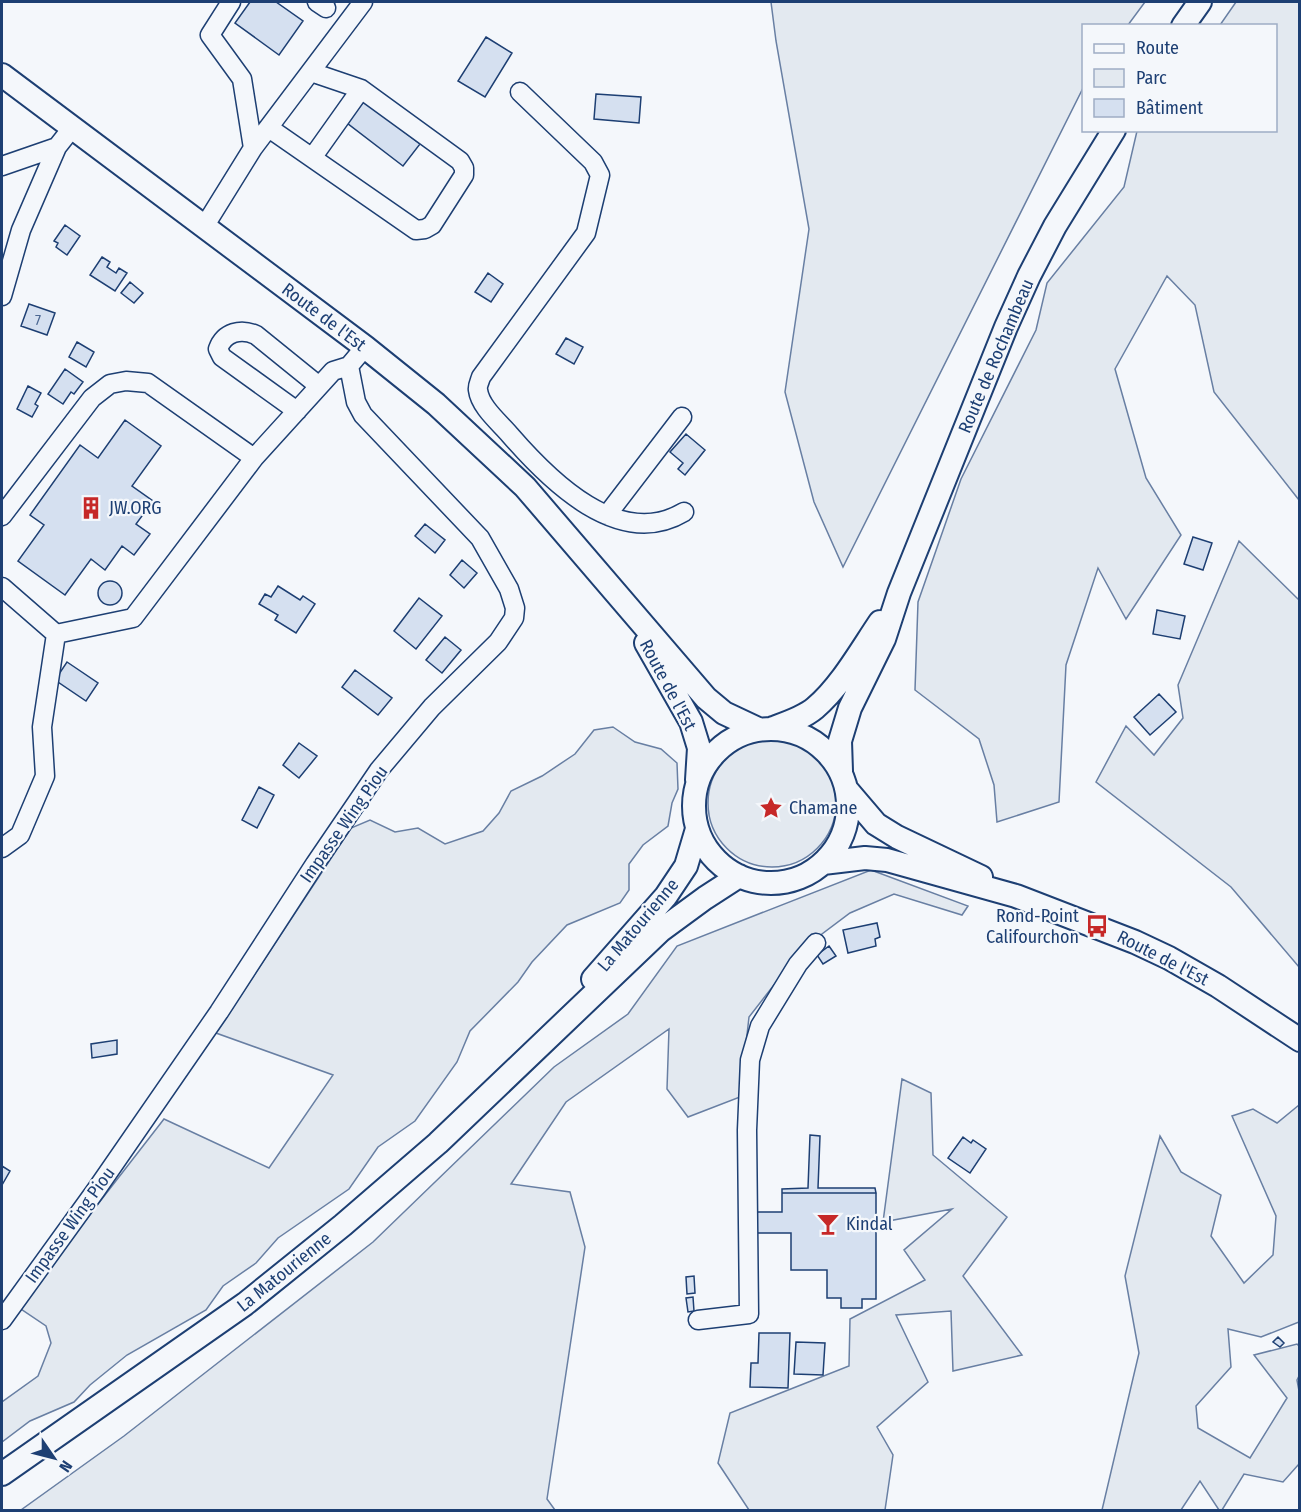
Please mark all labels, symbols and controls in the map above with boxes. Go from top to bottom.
legend [1082,24,1277,132]
text: Route [1136,37,1179,59]
text: Parc [1136,67,1167,89]
text: Bâtiment [1136,97,1203,119]
street label: Route de Rochambeau [954,276,1038,436]
street label: Route de l'Est [277,278,371,356]
house number: 7 [35,311,41,329]
building icon: JW.ORG [78,495,104,521]
place label: JW.ORG [109,497,162,519]
street label: Route de l'Est [635,636,701,734]
street label: Impasse Wing Piou [295,761,393,887]
place icon: Chamane [758,795,784,821]
place label: Chamane [789,797,857,819]
street label: La Matourienne [593,874,683,976]
place label: Rond-Point Califourchon [986,905,1079,948]
bus stop icon: Rond-Point Califourchon [1084,913,1110,939]
street label: Route de l'Est [1113,926,1213,991]
street label: Impasse Wing Piou [21,1163,119,1287]
bar icon: Kindal [815,1211,841,1237]
place label: Kindal [846,1213,893,1235]
street label: La Matourienne [233,1227,336,1317]
north arrow [24,1428,84,1488]
text: N [55,1457,76,1476]

